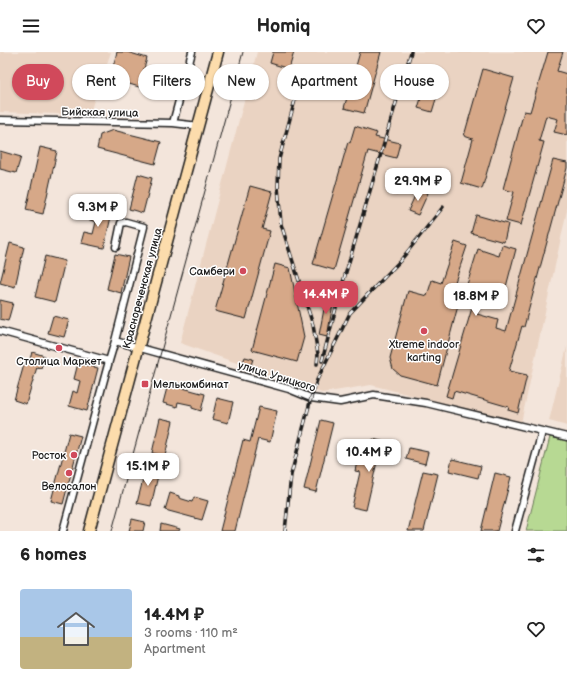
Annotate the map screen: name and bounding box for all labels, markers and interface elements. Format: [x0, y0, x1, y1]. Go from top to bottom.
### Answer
icon: menu [20, 15, 42, 37]
icon: heart [525, 15, 547, 37]
text: Homiq [257, 16, 310, 37]
chip: Buy [12, 64, 64, 100]
chip: Rent [72, 64, 130, 100]
chip: Filters [138, 64, 205, 100]
chip: New [213, 64, 269, 100]
chip: Apartment [277, 64, 372, 100]
chip: House [380, 64, 449, 100]
street label: Бийская улица [61, 105, 139, 120]
pin: 29.9M ₽ [381, 168, 455, 202]
text: 29.9M ₽ [394, 173, 442, 189]
pin: 9.3M ₽ [65, 194, 131, 228]
text: 9.3M ₽ [78, 199, 118, 215]
street label: Краснореченская улица [120, 226, 165, 350]
place label: Самбери [189, 265, 235, 278]
marker: Самбери [238, 266, 248, 276]
pin: 14.4M ₽ [289, 281, 363, 315]
pin: 18.8M ₽ [439, 283, 513, 317]
text: 14.4M ₽ [303, 286, 349, 302]
text: 18.8M ₽ [453, 288, 499, 304]
marker: Xtreme indoor karting [419, 326, 429, 336]
place label: Xtreme indoor karting [388, 338, 460, 364]
marker: Столица Маркет [54, 343, 64, 353]
place label: Столица Маркет [16, 355, 102, 368]
street label: улица Урицкого [236, 358, 318, 395]
place label: Мелькомбинат [153, 378, 229, 391]
marker: Мелькомбинат [140, 379, 150, 389]
pin: 10.4M ₽ [332, 439, 406, 473]
text: 10.4M ₽ [346, 444, 392, 460]
place label: Росток [31, 449, 66, 462]
marker: Росток [69, 450, 79, 460]
pin: 15.1M ₽ [111, 453, 185, 487]
text: 15.1M ₽ [126, 458, 170, 474]
marker: Велосалон [64, 468, 74, 478]
place label: Велосалон [41, 480, 97, 493]
icon: filters [525, 544, 547, 566]
text: 6 homes [20, 545, 87, 565]
icon: home [52, 605, 100, 653]
text: 14.4M ₽ [144, 605, 204, 625]
icon: heart [525, 618, 547, 640]
text: 3 rooms · 110 m² [144, 625, 238, 641]
text: Apartment [144, 641, 205, 657]

